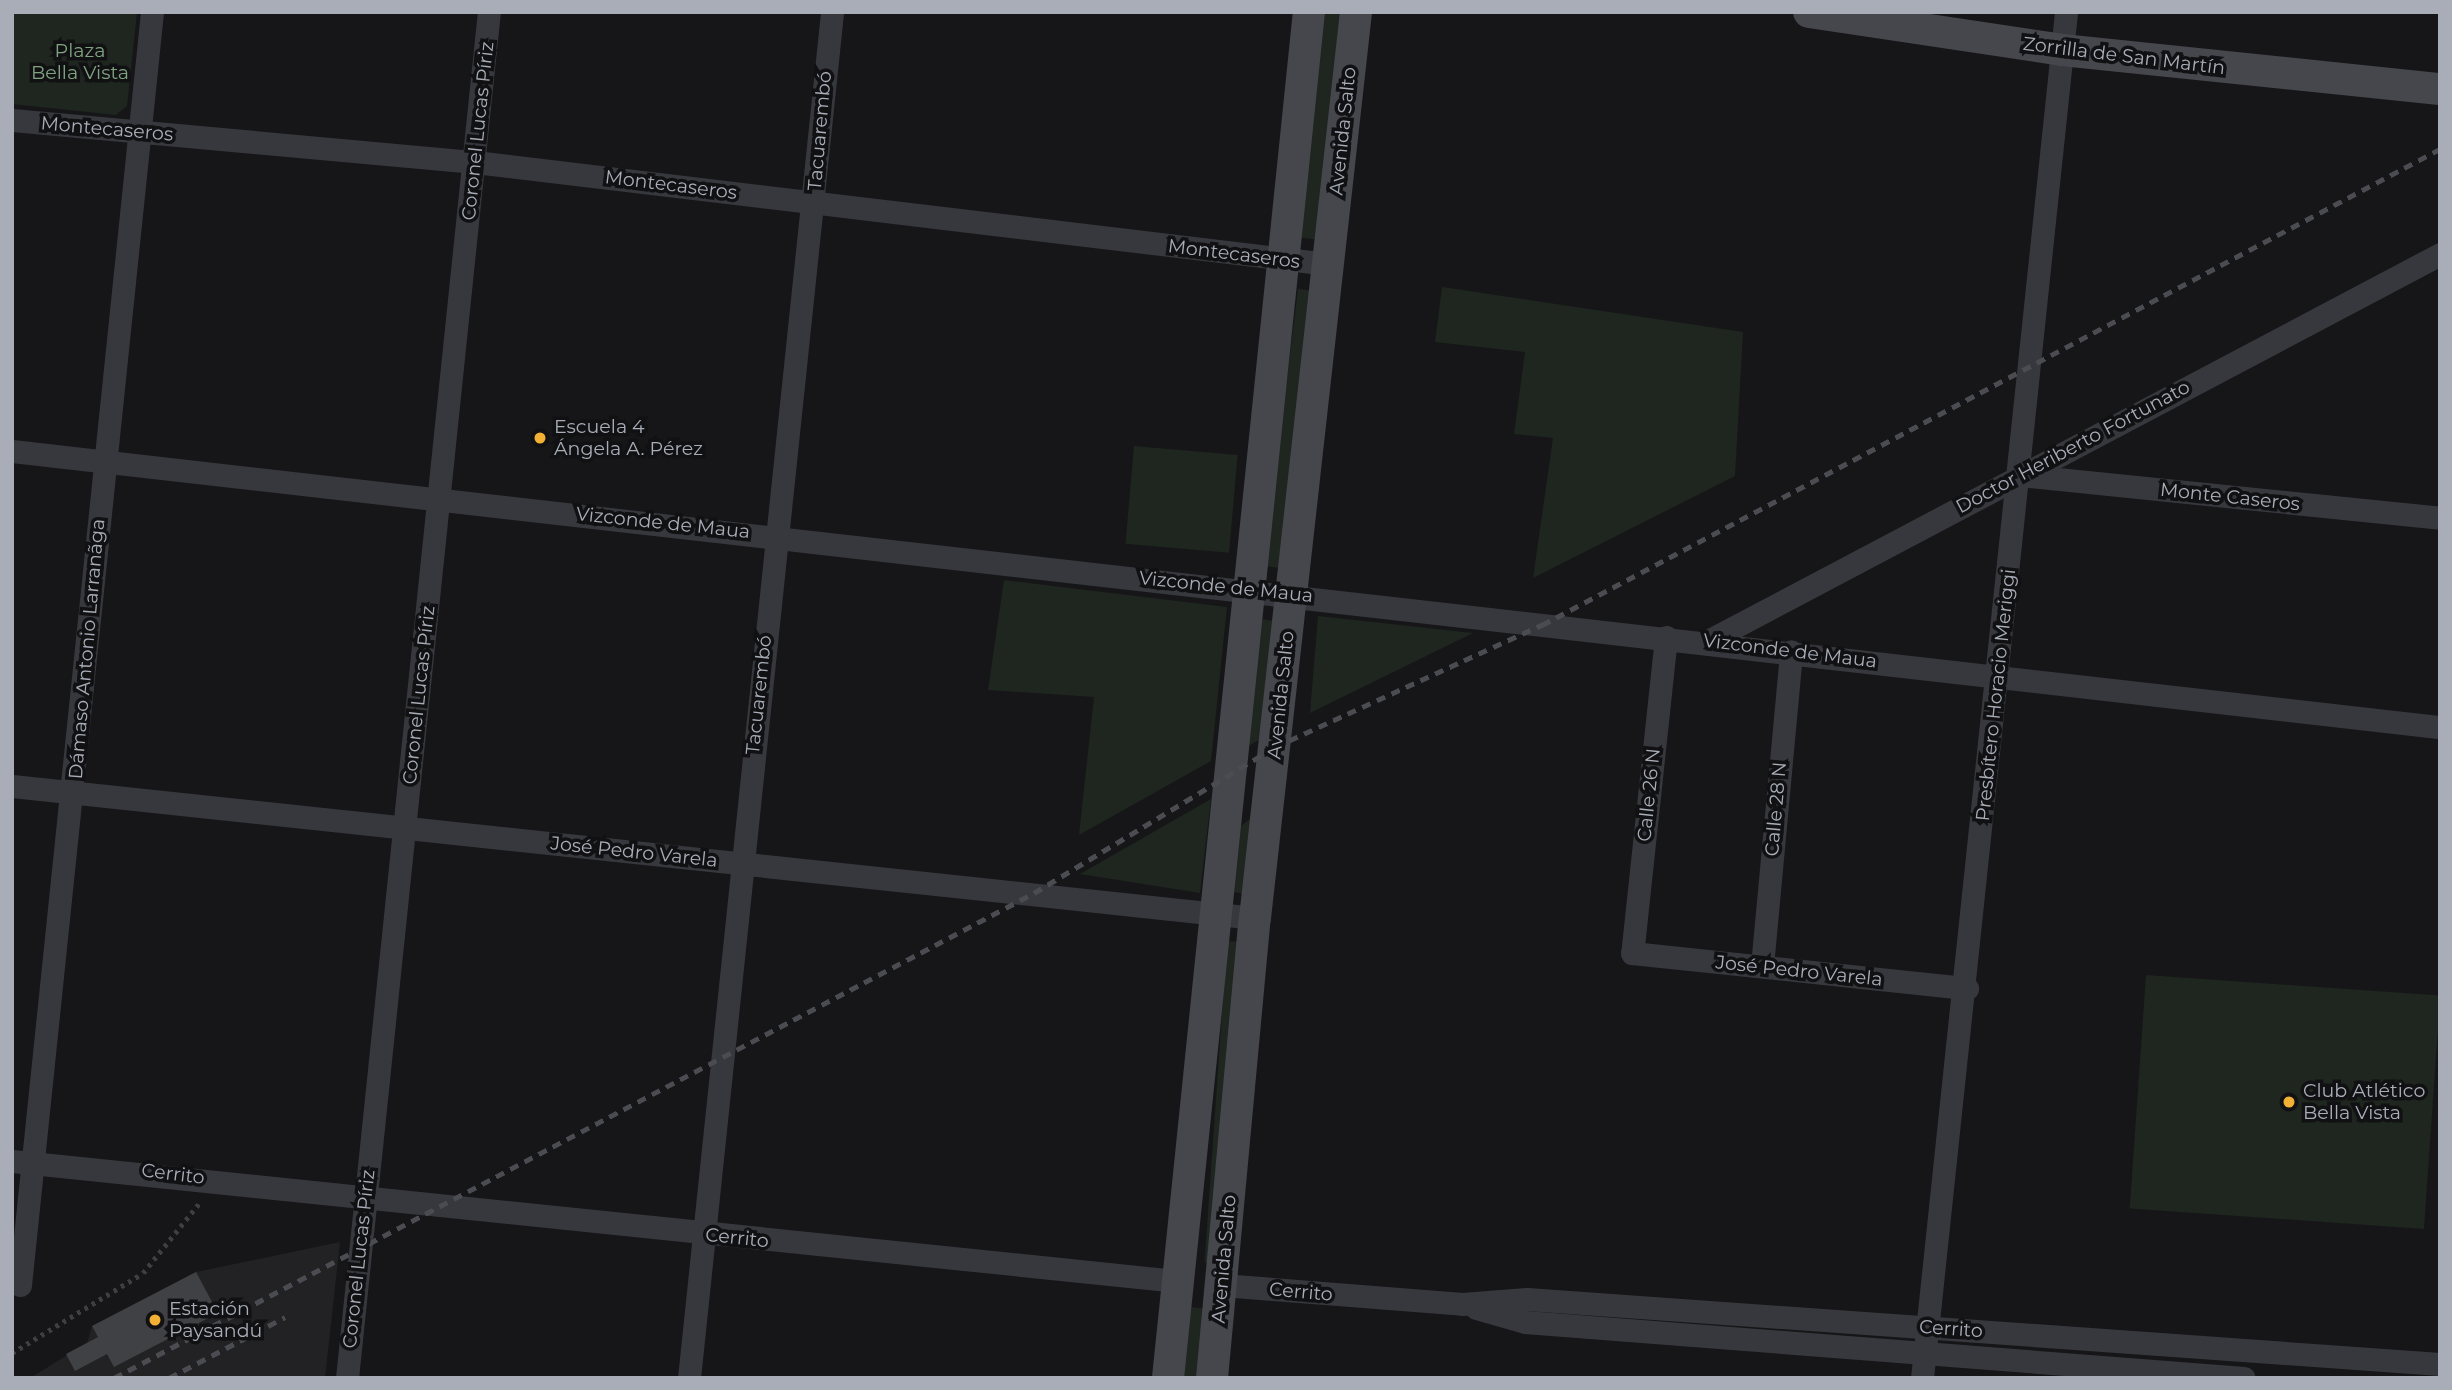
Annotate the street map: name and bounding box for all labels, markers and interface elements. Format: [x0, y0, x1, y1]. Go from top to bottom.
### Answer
street label: Zorrilla de San Martín [2022, 32, 2226, 80]
park label: Plaza Bella Vista [31, 40, 129, 84]
street label: Coronel Lucas Píriz [457, 40, 499, 222]
street label: Avenida Salto [1325, 66, 1361, 196]
street label: Tacuarembó [803, 70, 837, 192]
street label: Montecaseros [40, 112, 174, 146]
street label: Montecaseros [604, 166, 738, 204]
street label: Montecaseros [1167, 235, 1301, 273]
street label: Doctor Heriberto Fortunato [1952, 376, 2194, 518]
place label: Escuela 4 Ángela A. Pérez [554, 416, 703, 460]
marker: Escuela 4 Ángela A. Pérez [532, 430, 548, 446]
street label: Monte Caseros [2159, 478, 2301, 516]
street label: Vizconde de Maua [575, 503, 751, 543]
street label: Dámaso Antonio Larranãga [64, 518, 110, 780]
street label: Vizconde de Maua [1138, 567, 1314, 607]
street label: Presbítero Horacio Meriggi [1971, 568, 2021, 822]
street label: Coronel Lucas Píriz [398, 604, 440, 786]
street label: Vizconde de Maua [1702, 629, 1878, 673]
street label: Avenida Salto [1263, 630, 1299, 760]
street label: Tacuarembó [741, 634, 777, 756]
street label: Calle 26 N [1633, 747, 1665, 843]
street label: Calle 28 N [1761, 761, 1791, 857]
street label: José Pedro Varela [549, 832, 719, 872]
street label: José Pedro Varela [1714, 951, 1884, 991]
place label: Club Atlético Bella Vista [2303, 1080, 2425, 1124]
marker: Club Atlético Bella Vista [2281, 1094, 2297, 1110]
street label: Cerrito [140, 1159, 206, 1189]
street label: Coronel Lucas Píriz [338, 1168, 380, 1350]
street label: Avenida Salto [1207, 1194, 1241, 1324]
street label: Cerrito [704, 1223, 770, 1253]
street label: Cerrito [1268, 1278, 1334, 1306]
place label: Estación Paysandú [169, 1298, 262, 1342]
marker: Estación Paysandú [147, 1312, 163, 1328]
street label: Cerrito [1918, 1315, 1984, 1343]

